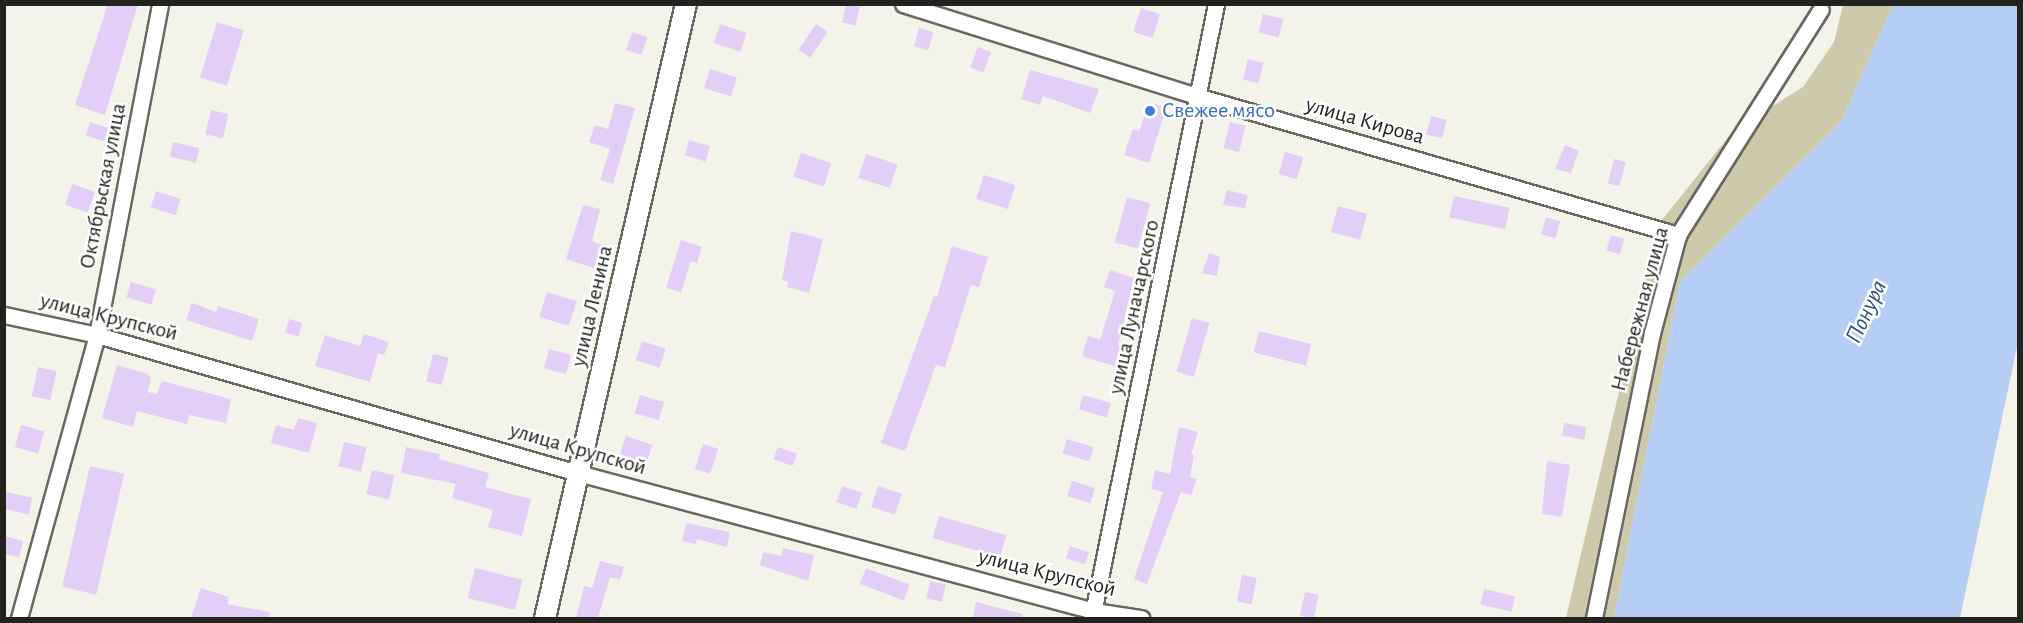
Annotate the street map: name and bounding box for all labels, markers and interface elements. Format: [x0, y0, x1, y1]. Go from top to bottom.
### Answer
street label: улица Кирова [1303, 91, 1427, 151]
place label: Свежее мясо [1162, 98, 1275, 124]
street label: Октябрьская улица [74, 101, 132, 271]
marker: Свежее мясо [1143, 104, 1157, 118]
street label: улица Луначарского [1103, 217, 1165, 397]
street label: Набережная улица [1605, 224, 1675, 394]
street label: улица Ленина [565, 243, 619, 369]
water label: Понура [1840, 276, 1894, 348]
street label: улица Крупской [38, 287, 180, 347]
street label: улица Крупской [507, 417, 649, 481]
street label: улица Крупской [976, 543, 1118, 603]

